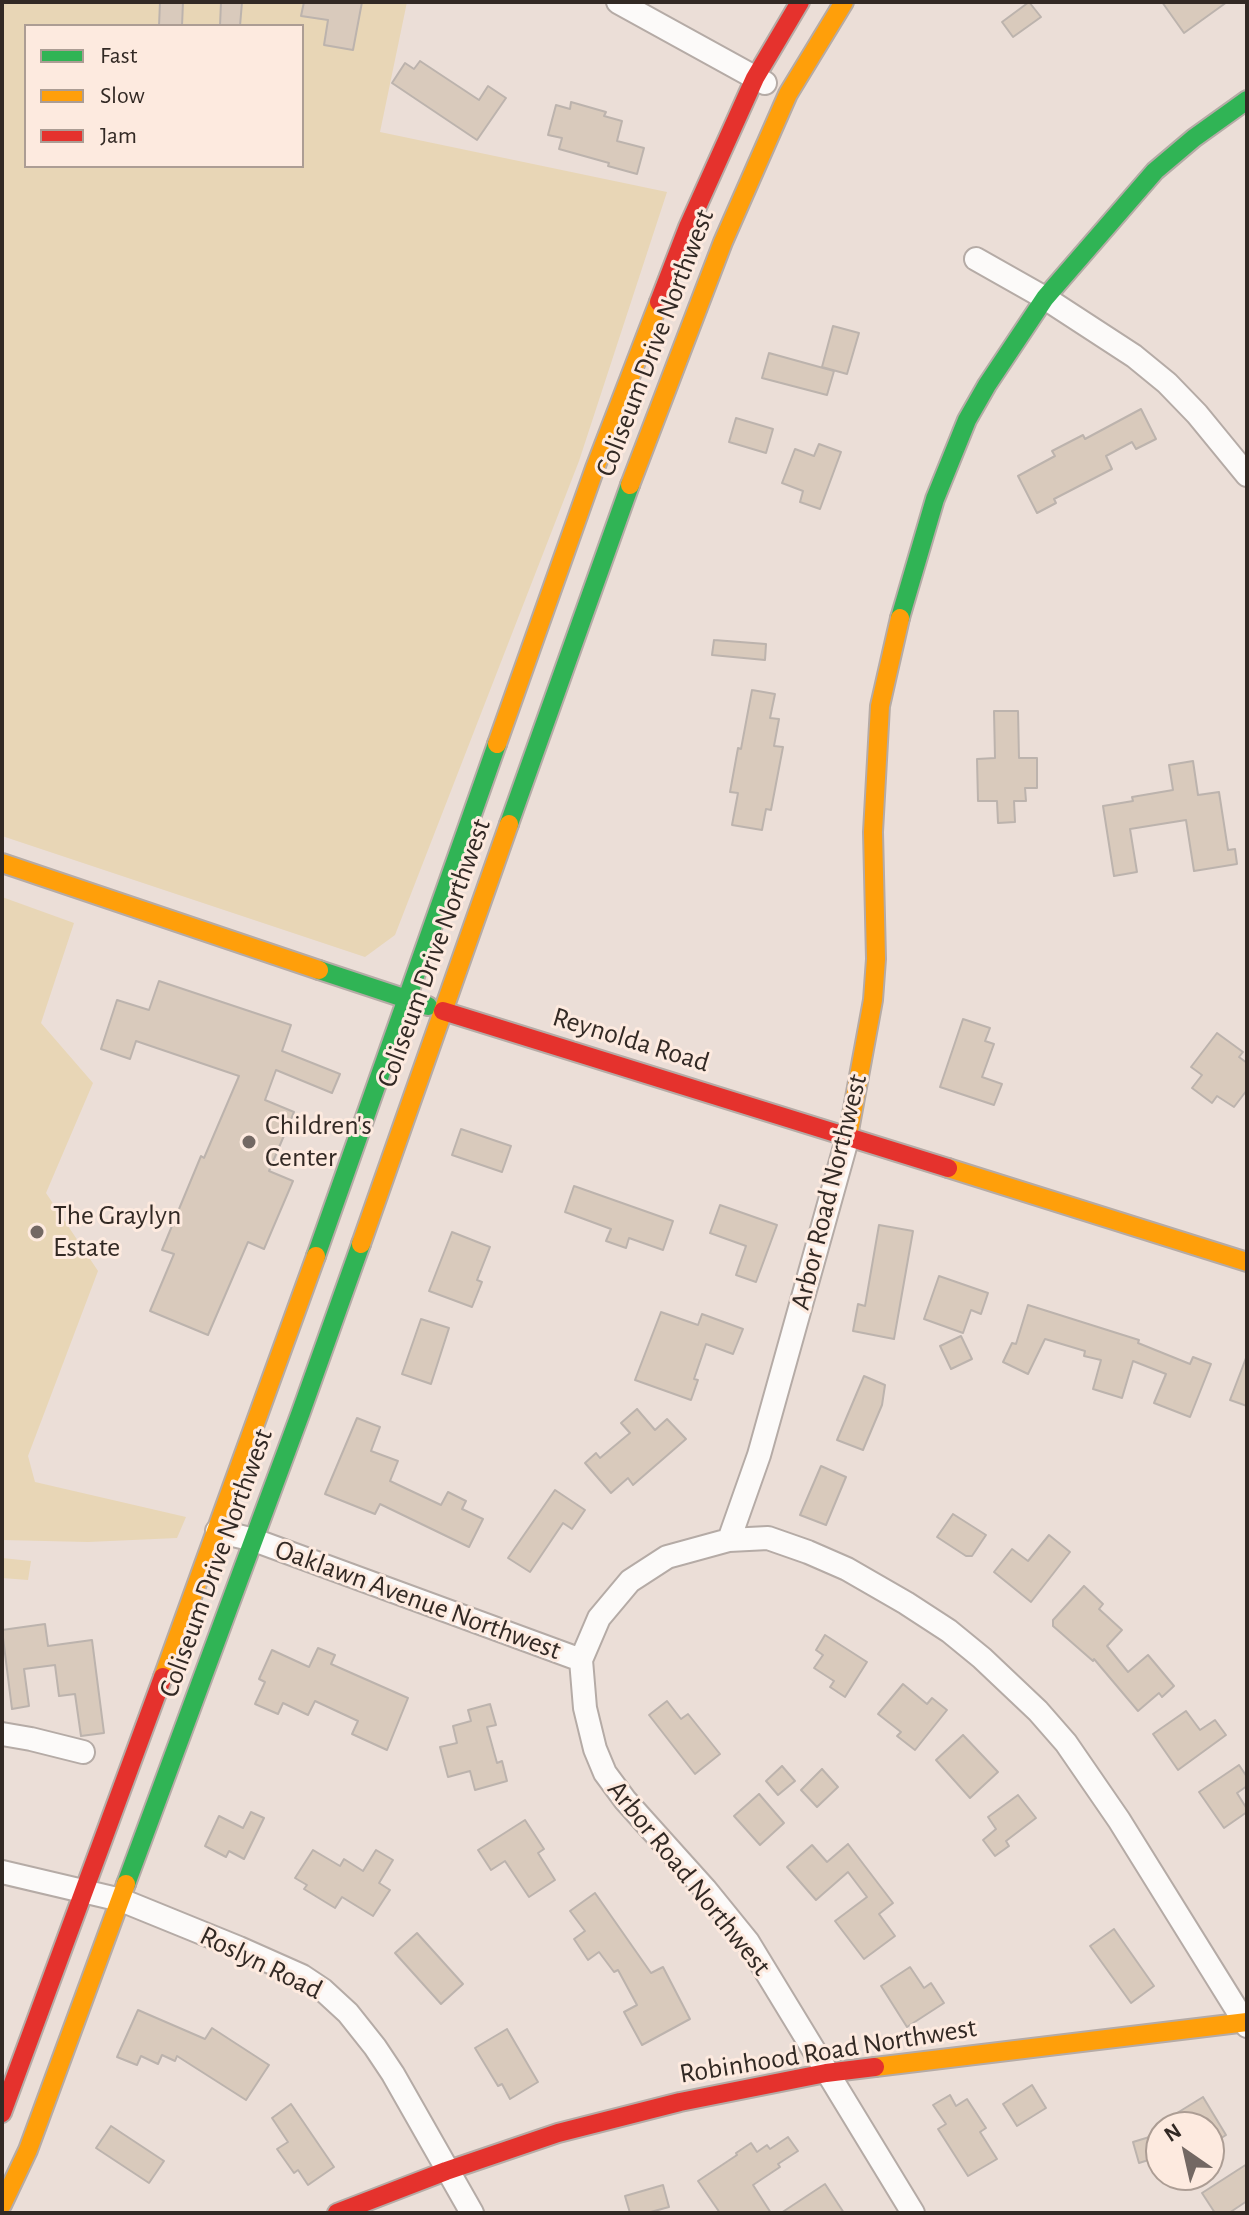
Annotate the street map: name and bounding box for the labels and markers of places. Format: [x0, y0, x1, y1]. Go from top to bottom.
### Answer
place label: Children's Center [265, 1109, 372, 1175]
marker: Children's Center [240, 1133, 258, 1151]
place label: The Graylyn Estate [53, 1199, 181, 1265]
marker: The Graylyn Estate [28, 1223, 46, 1241]

